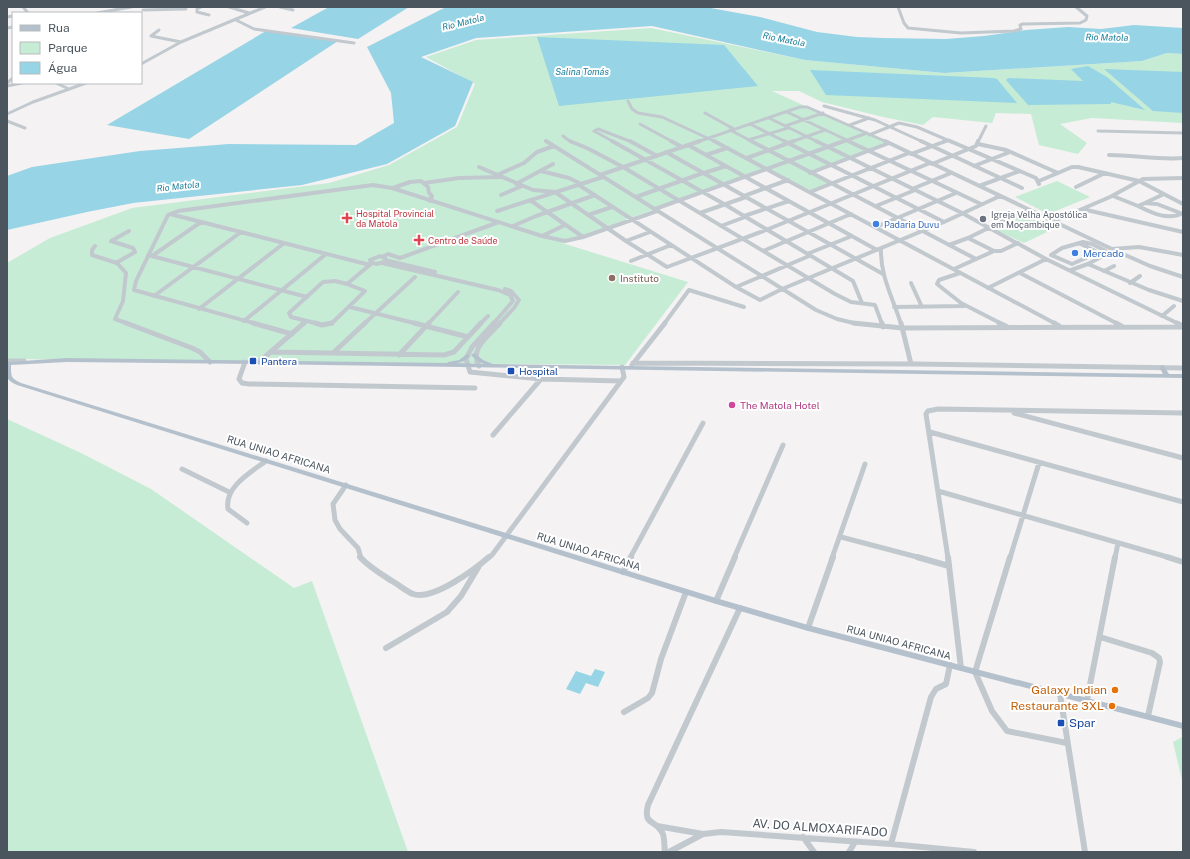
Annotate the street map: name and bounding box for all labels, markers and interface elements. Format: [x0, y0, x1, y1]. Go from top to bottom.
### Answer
water label: Rio Matola [441, 11, 485, 33]
legend [12, 12, 142, 84]
text: Rua [48, 21, 70, 35]
water label: Rio Matola [762, 30, 806, 49]
water label: Rio Matola [1085, 31, 1129, 43]
text: Parque [48, 41, 88, 55]
text: Água [48, 61, 77, 75]
water label: Salina Tomás [555, 66, 609, 77]
water label: Rio Matola [156, 178, 200, 194]
place label: Hospital Provincial da Matola [356, 208, 435, 229]
place label: Igreja Velha Apostólica em Moçambique [991, 209, 1087, 230]
marker: Hospital Provincial da Matola [341, 212, 353, 224]
marker: Igreja Velha Apostólica em Moçambique [978, 214, 988, 224]
marker: Padaria Duvu [871, 219, 881, 229]
place label: Padaria Duvu [884, 219, 939, 230]
marker: Centro de Saúde [413, 234, 425, 246]
place label: Centro de Saúde [428, 235, 498, 246]
place label: Mercado [1083, 247, 1124, 259]
marker: Mercado [1070, 248, 1080, 258]
place label: Instituto [620, 272, 659, 284]
marker: Instituto [607, 273, 617, 283]
place label: Pantera [261, 355, 297, 367]
marker: Pantera [248, 356, 258, 366]
place label: Hospital [519, 365, 558, 377]
marker: Hospital [506, 366, 516, 376]
place label: The Matola Hotel [740, 399, 820, 411]
marker: The Matola Hotel [727, 400, 737, 410]
street label: RUA UNIAO AFRICANA [226, 433, 332, 475]
street label: RUA UNIAO AFRICANA [536, 530, 642, 572]
street label: RUA UNIAO AFRICANA [845, 622, 953, 662]
place label: Galaxy Indian [1031, 683, 1107, 697]
marker: Galaxy Indian [1110, 685, 1120, 695]
place label: Restaurante 3XL [1010, 699, 1104, 713]
marker: Restaurante 3XL [1107, 701, 1117, 711]
place label: Spar [1069, 716, 1096, 730]
marker: Spar [1056, 718, 1066, 728]
street label: AV. DO ALMOXARIFADO [752, 816, 888, 840]

